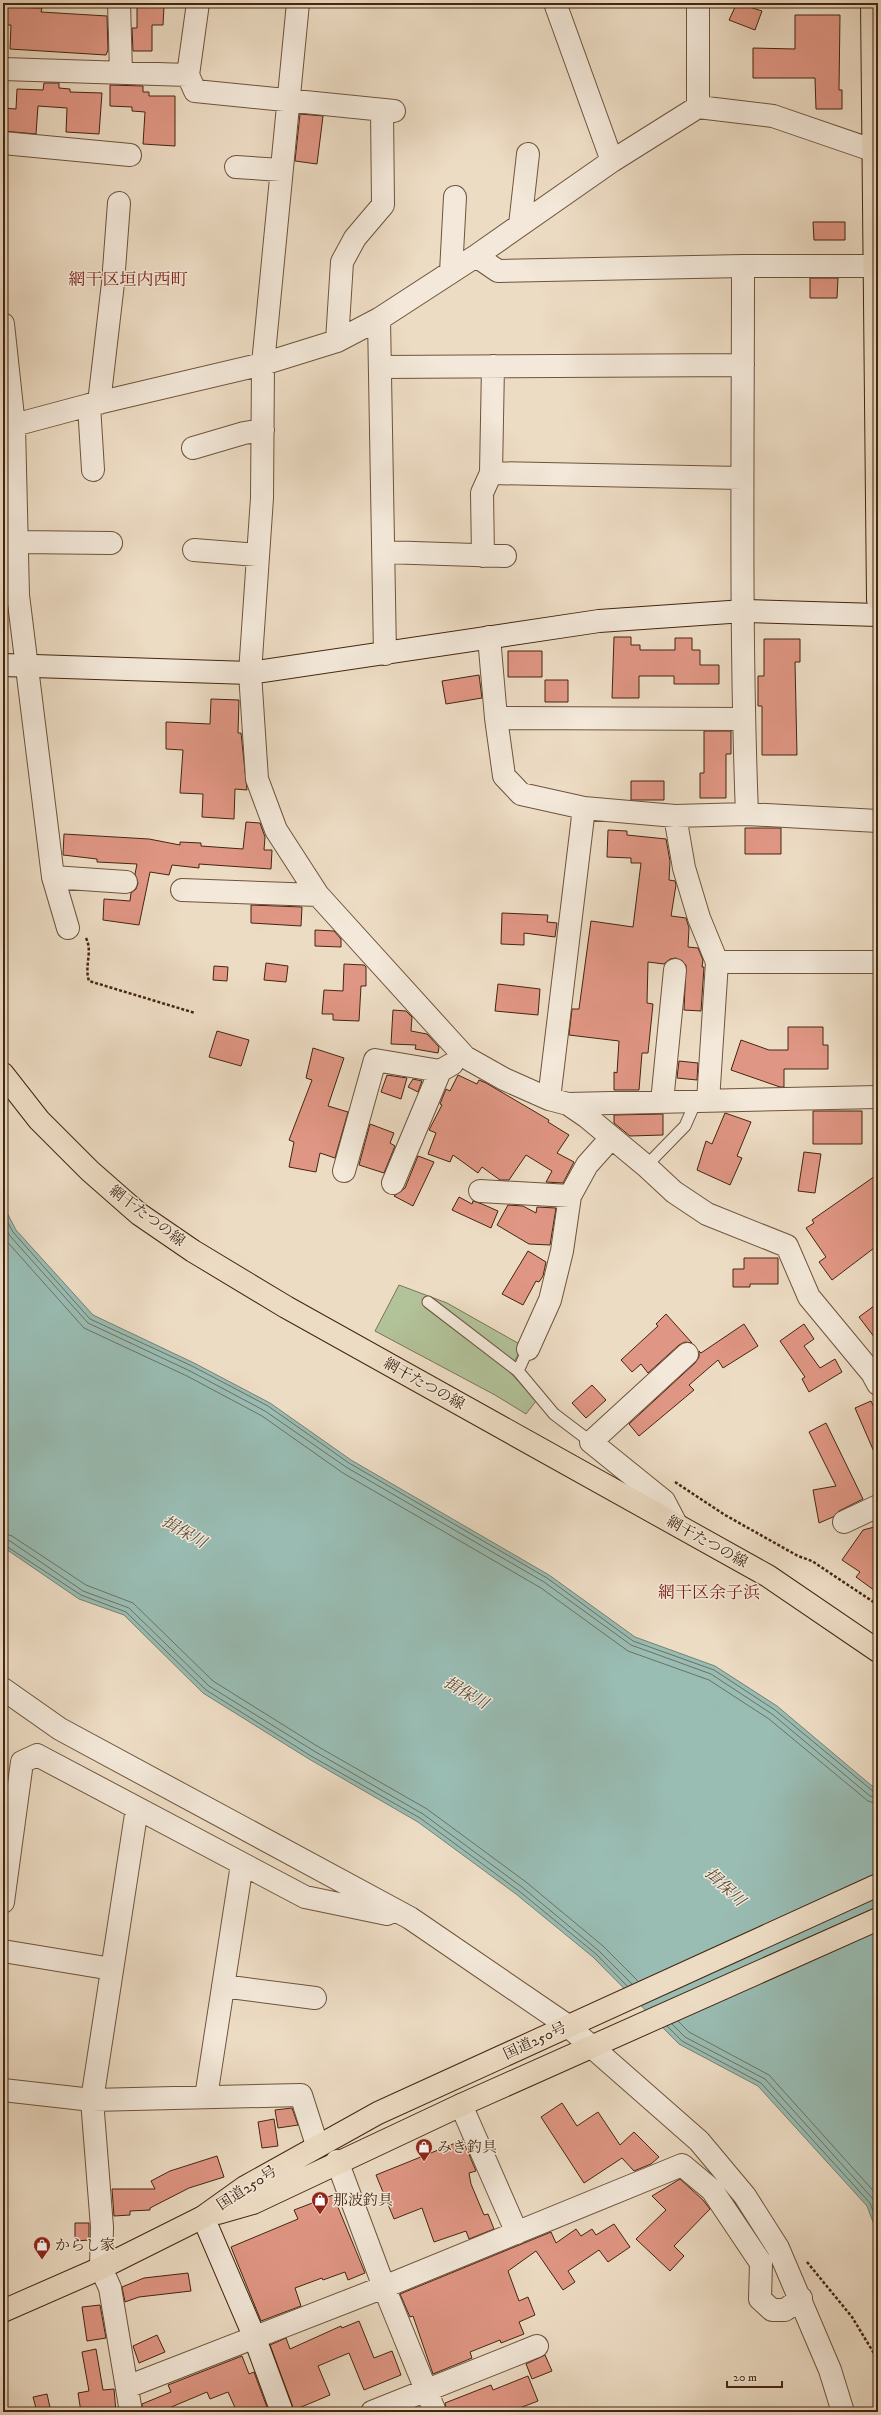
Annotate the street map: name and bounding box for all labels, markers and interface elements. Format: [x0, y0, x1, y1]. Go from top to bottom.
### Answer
district label: 網干区垣内西町 [69, 269, 188, 291]
street label: 網干たつの線 [105, 1181, 189, 1251]
street label: 網干たつの線 [380, 1354, 468, 1414]
water label: 揖保川 [158, 1511, 212, 1554]
street label: 網干たつの線 [663, 1512, 751, 1572]
district label: 網干区余子浜 [658, 1582, 760, 1604]
water label: 揖保川 [440, 1672, 494, 1715]
water label: 揖保川 [701, 1863, 751, 1912]
street label: 国道250号 [500, 2018, 570, 2064]
shop icon: みき釣具 [414, 2137, 434, 2162]
place label: みき釣具 [437, 2138, 497, 2157]
street label: 国道250号 [213, 2162, 281, 2214]
shop icon: 那波釣具 [310, 2190, 330, 2215]
place label: 那波釣具 [333, 2191, 393, 2210]
shop icon: からし家 [32, 2235, 52, 2260]
place label: からし家 [55, 2236, 115, 2255]
scale bar [727, 2363, 782, 2389]
text: 20 m [733, 2370, 757, 2385]

